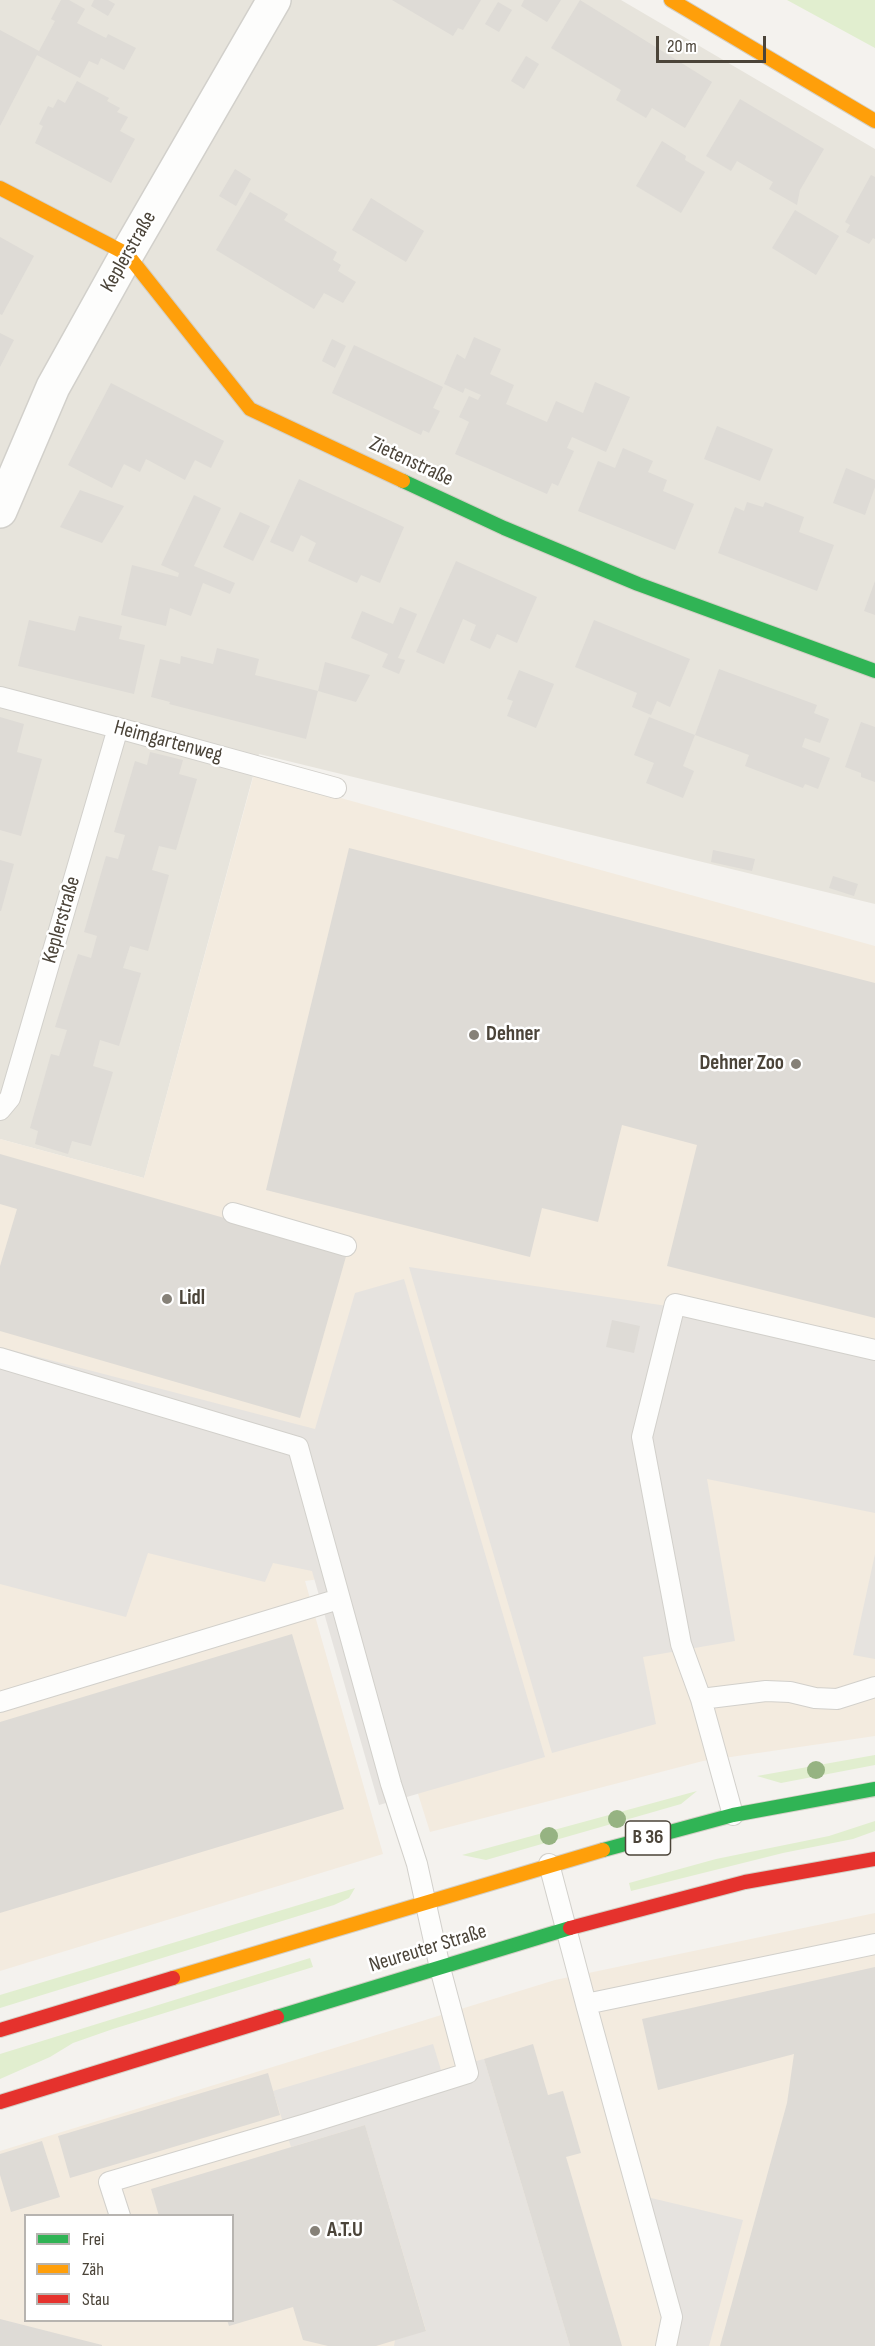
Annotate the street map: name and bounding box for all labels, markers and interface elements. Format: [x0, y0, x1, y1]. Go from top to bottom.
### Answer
scale bar [659, 24, 768, 62]
text: 20 m [667, 36, 697, 57]
street label: Keplerstraße [96, 207, 162, 297]
street label: Zietenstraße [365, 432, 457, 492]
street label: Heimgartenweg [111, 715, 225, 769]
street label: Keplerstraße [38, 874, 86, 966]
place label: Dehner [486, 1022, 540, 1048]
marker: Dehner [467, 1028, 481, 1042]
place label: Dehner Zoo [699, 1051, 784, 1077]
marker: Dehner Zoo [789, 1057, 803, 1071]
place label: Lidl [179, 1286, 205, 1312]
marker: Lidl [160, 1292, 174, 1306]
road number: B 36 [626, 1821, 670, 1855]
street label: Neureuter Straße [366, 1919, 490, 1979]
legend [24, 2214, 234, 2322]
place label: A.T.U [327, 2218, 363, 2244]
marker: A.T.U [308, 2224, 322, 2238]
text: Frei [82, 2229, 104, 2250]
text: Zäh [82, 2259, 104, 2280]
text: Stau [82, 2289, 110, 2310]

